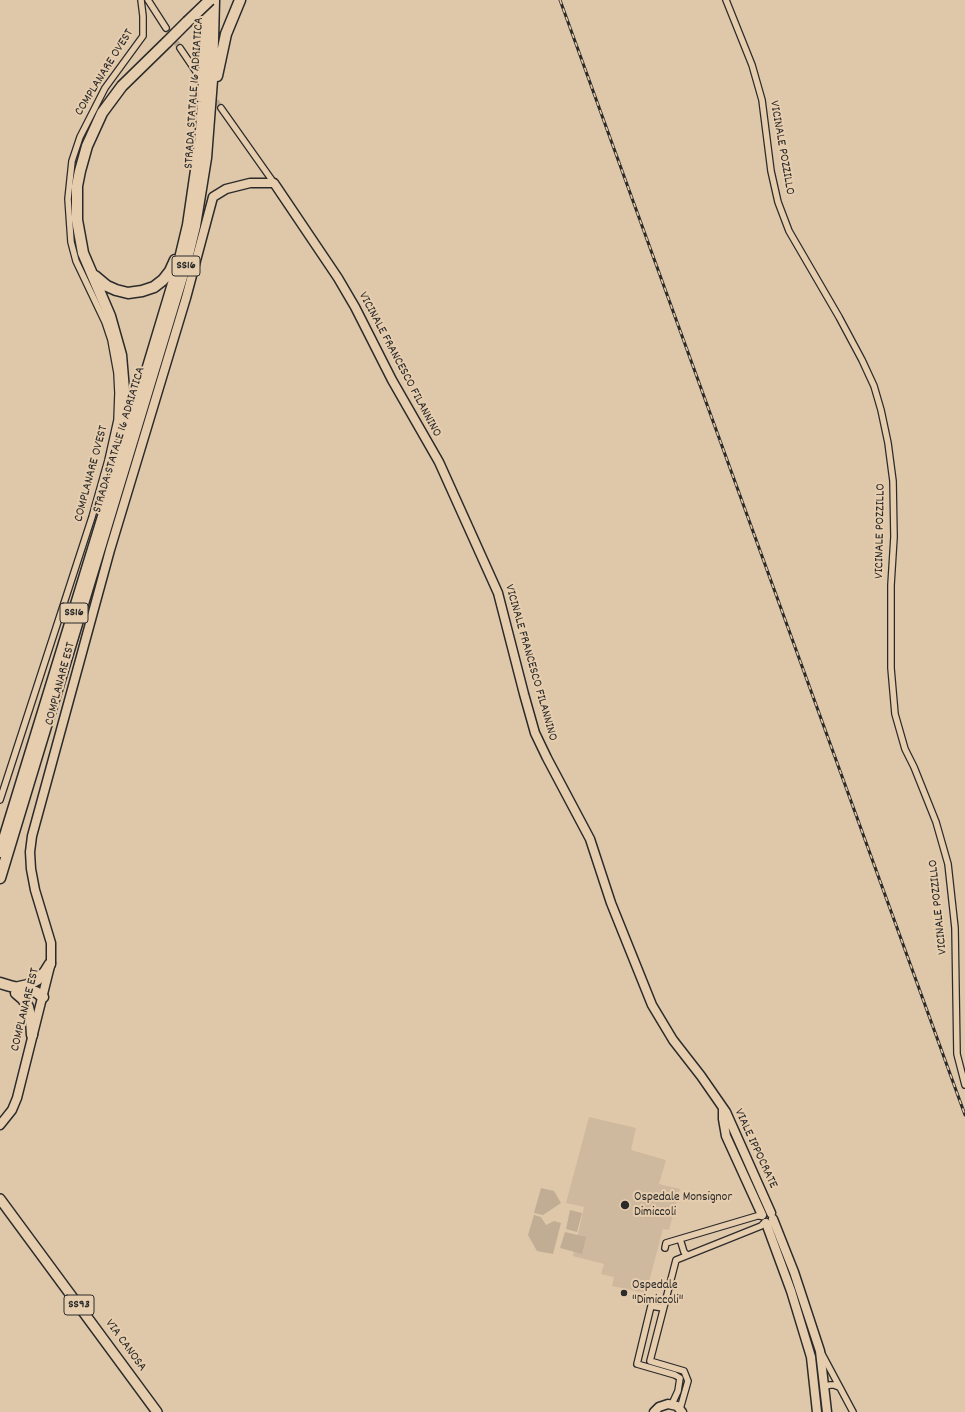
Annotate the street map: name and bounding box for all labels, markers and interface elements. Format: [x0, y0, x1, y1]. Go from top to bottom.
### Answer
street label: STRADA STATALE 16 ADRIATICA [182, 17, 208, 169]
street label: COMPLANARE OVEST [72, 27, 138, 119]
street label: VICINALE POZZILLO [765, 100, 797, 196]
road number: SS16 [172, 256, 200, 276]
street label: VICINALE FRANCESCO FILANNINO [354, 290, 444, 440]
street label: STRADA STATALE 16 ADRIATICA [90, 365, 150, 515]
street label: COMPLANARE OVEST [72, 424, 112, 524]
street label: VICINALE POZZILLO [872, 483, 890, 579]
street label: VICINALE FRANCESCO FILANNINO [500, 583, 560, 743]
road number: SS16 [60, 603, 88, 623]
street label: COMPLANARE EST [42, 641, 80, 727]
street label: VICINALE POZZILLO [926, 859, 952, 955]
street label: COMPLANARE EST [8, 967, 44, 1053]
street label: VIALE IPPOCRATE [730, 1107, 780, 1191]
place label: Ospedale Monsignor Dimiccoli [634, 1190, 732, 1221]
marker: Ospedale Monsignor Dimiccoli [619, 1199, 631, 1211]
place label: Ospedale "Dimiccoli" [632, 1278, 683, 1309]
marker: Ospedale "Dimiccoli" [619, 1288, 629, 1298]
road number: SS93 [64, 1295, 94, 1315]
street label: VIA CANOSA [101, 1317, 149, 1375]

